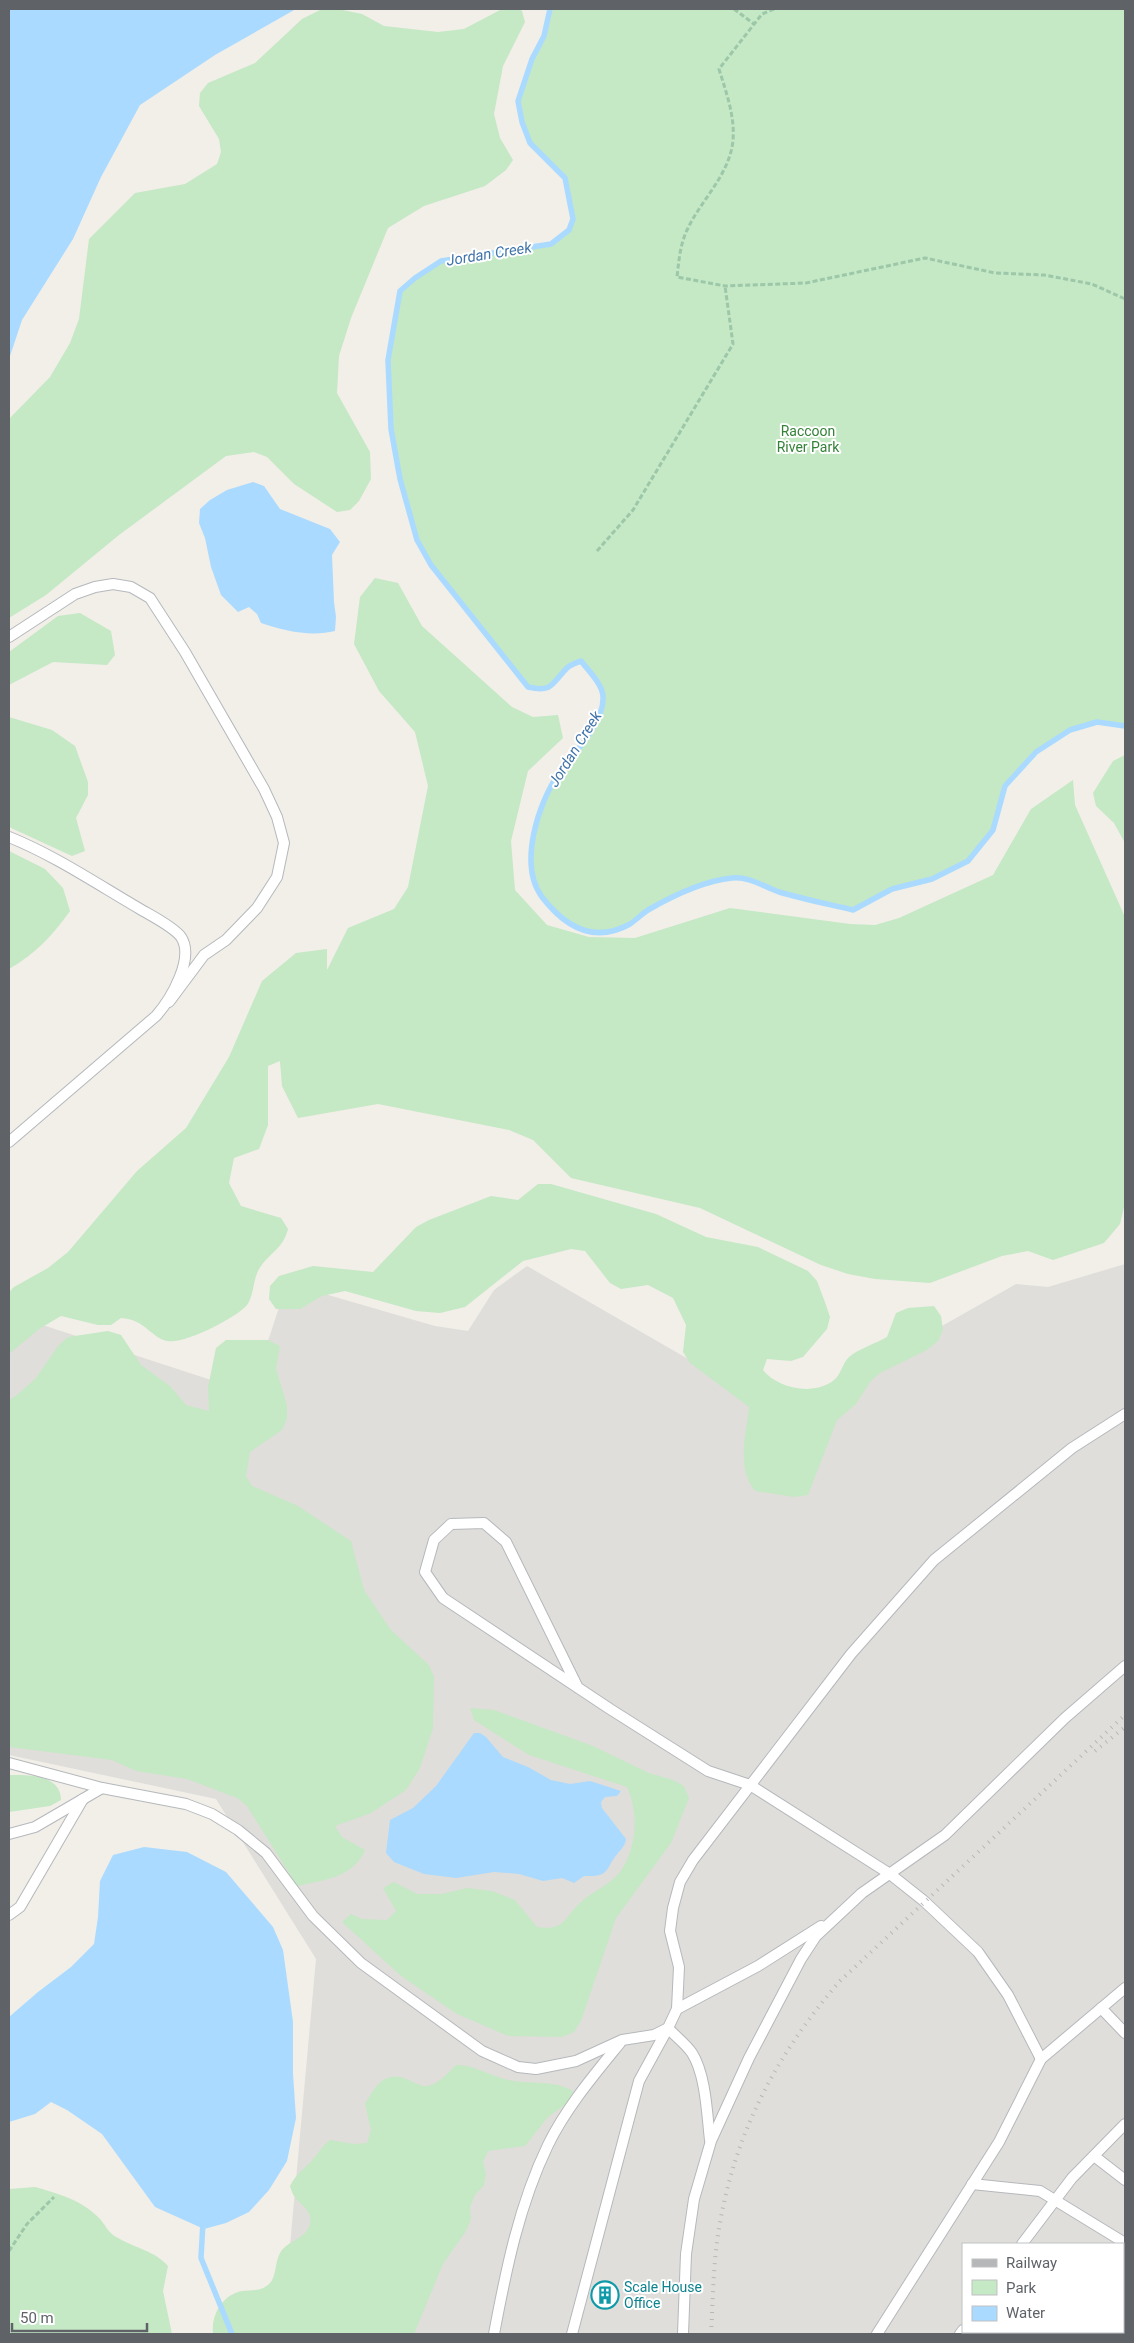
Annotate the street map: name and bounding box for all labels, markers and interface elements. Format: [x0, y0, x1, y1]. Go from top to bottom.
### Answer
water label: Jordan Creek [445, 238, 534, 270]
park label: Raccoon River Park [777, 423, 840, 455]
water label: Jordan Creek [545, 707, 606, 790]
legend [962, 2243, 1124, 2333]
text: Railway [1006, 2254, 1057, 2272]
place label: Scale House Office [624, 2279, 702, 2311]
text: Park [1006, 2279, 1037, 2297]
building icon: Scale House Office [590, 2280, 620, 2310]
scale bar [12, 2300, 148, 2332]
text: Water [1006, 2304, 1045, 2322]
text: 50 m [20, 2309, 54, 2327]

